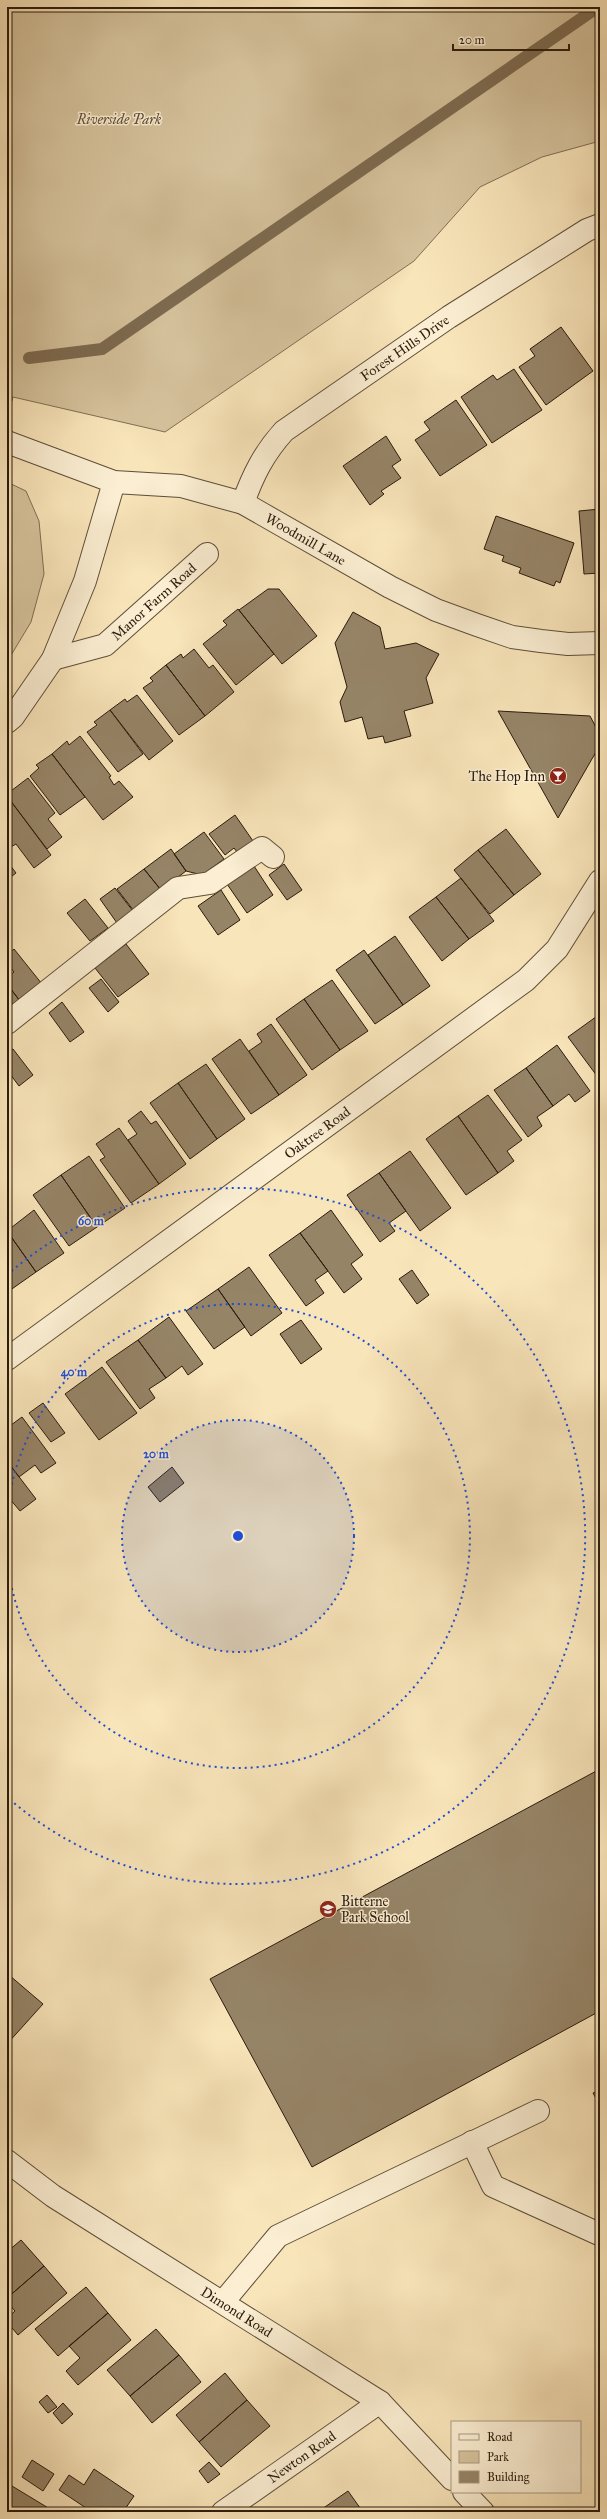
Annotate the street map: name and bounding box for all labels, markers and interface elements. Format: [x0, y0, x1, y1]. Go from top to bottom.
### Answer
scale bar [453, 26, 569, 52]
text: 20 m [459, 33, 485, 47]
park label: Riverside Park [76, 111, 162, 128]
street label: Forest Hills Drive [357, 311, 452, 384]
street label: Woodmill Lane [263, 509, 349, 569]
street label: Manor Farm Road [108, 559, 200, 644]
bar icon: The Hop Inn [548, 766, 568, 786]
place label: The Hop Inn [469, 768, 545, 785]
street label: Oaktree Road [281, 1103, 354, 1162]
text: 60 m [78, 1214, 105, 1228]
text: 40 m [61, 1365, 88, 1380]
text: 20 m [143, 1447, 170, 1461]
centre of rings [231, 1529, 245, 1543]
place label: Bitterne Park School [341, 1893, 409, 1926]
school or university icon: Bitterne Park School [318, 1899, 338, 1919]
street label: Dimond Road [198, 2283, 276, 2341]
legend [451, 2421, 581, 2493]
street label: Newton Road [264, 2427, 339, 2487]
text: Road [487, 2430, 513, 2444]
text: Park [487, 2450, 509, 2464]
text: Building [487, 2470, 530, 2485]

